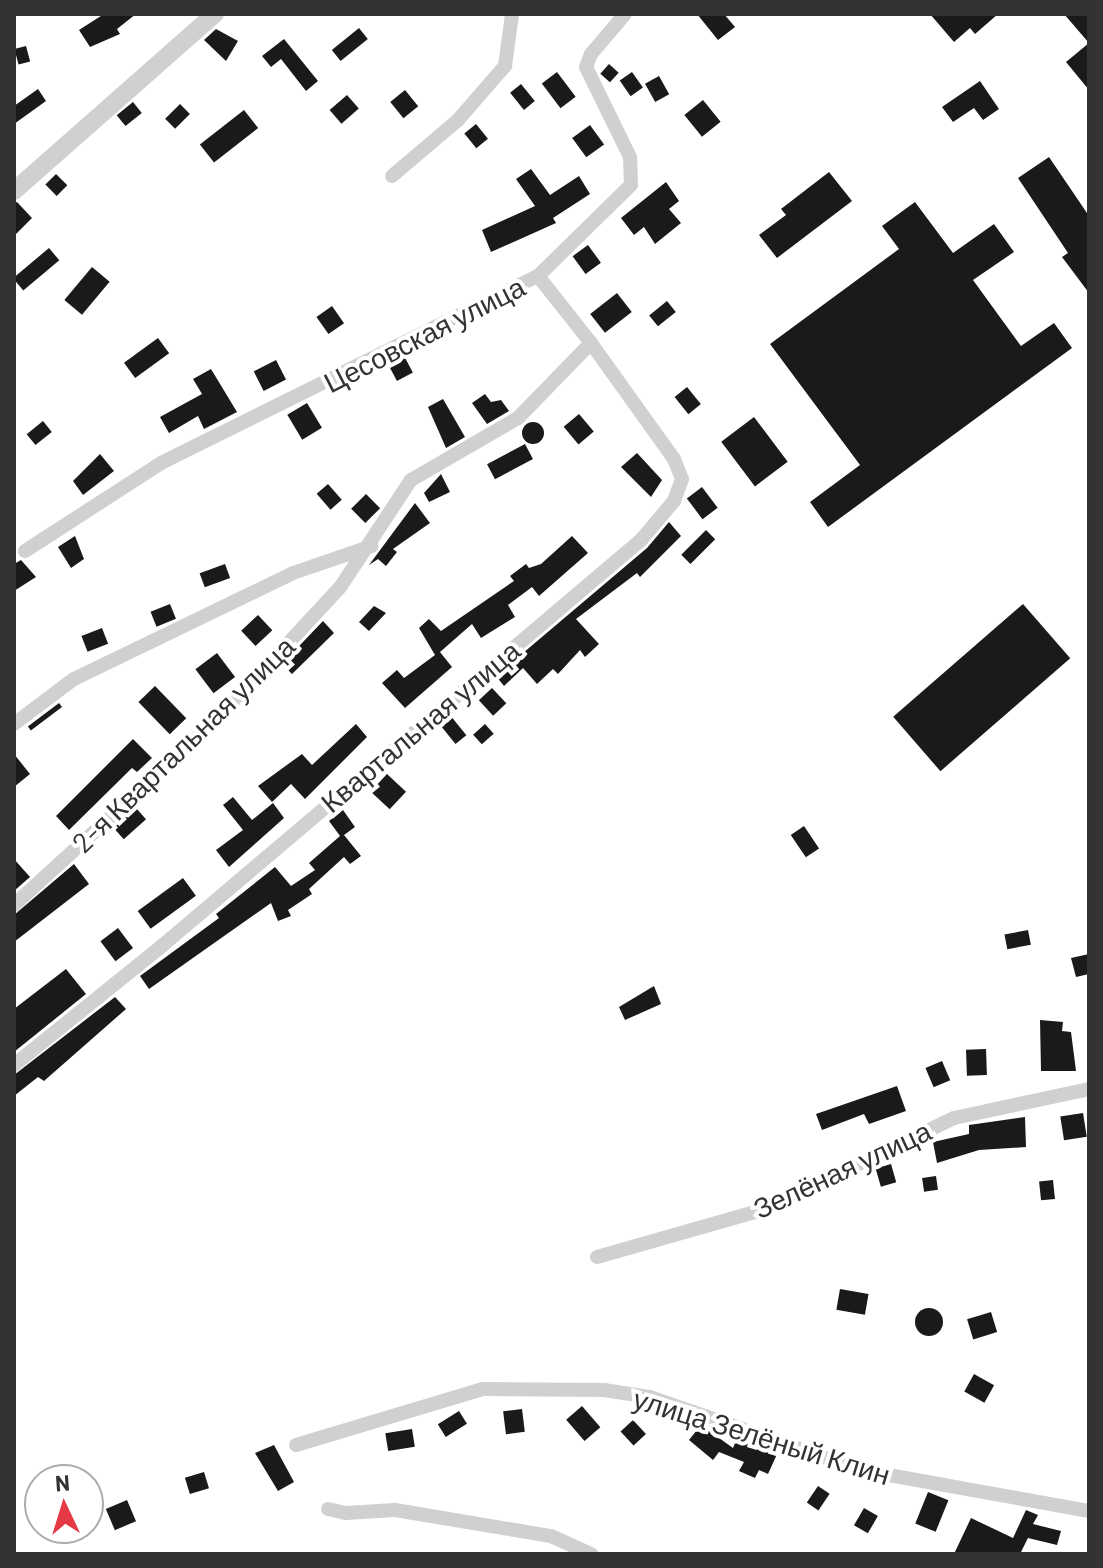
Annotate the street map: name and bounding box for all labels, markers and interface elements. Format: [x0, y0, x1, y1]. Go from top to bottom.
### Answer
street label: Цесовская улица [318, 269, 530, 399]
street label: 2-я Квартальная улица [65, 629, 301, 859]
street label: Квартальная улица [314, 633, 526, 819]
street label: Зелёная улица [748, 1113, 936, 1225]
street label: улица Зелёный Клин [630, 1381, 894, 1491]
north arrow [24, 1464, 104, 1544]
text: N [54, 1469, 71, 1496]

